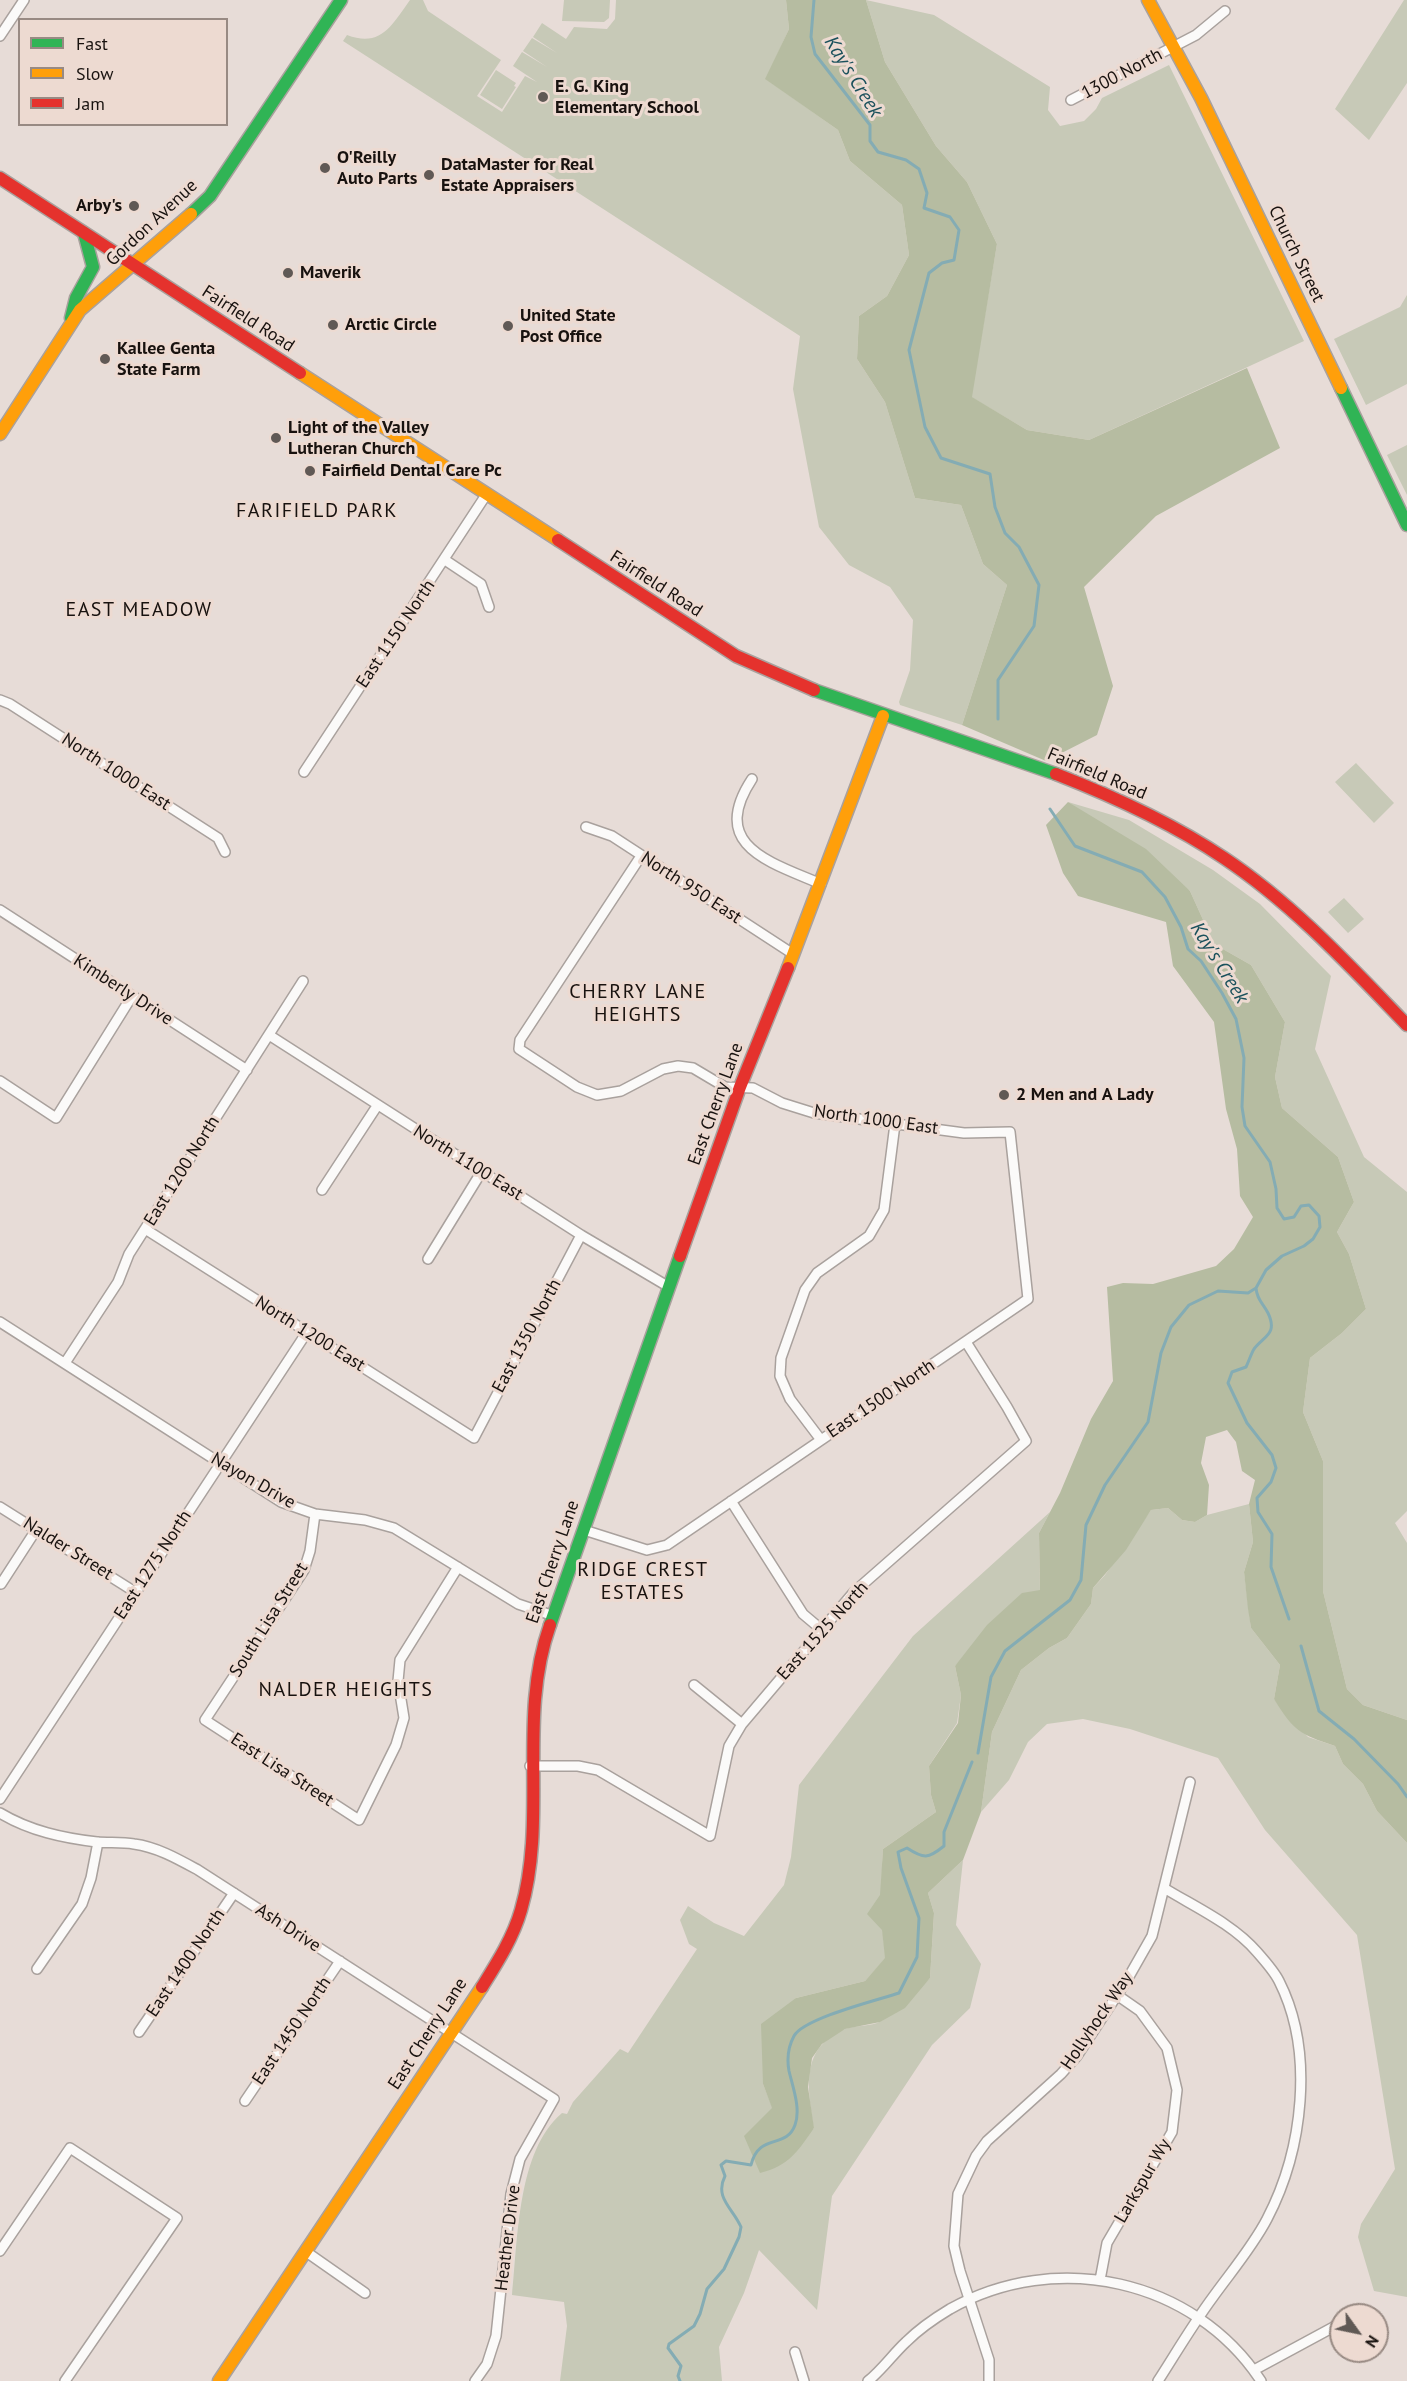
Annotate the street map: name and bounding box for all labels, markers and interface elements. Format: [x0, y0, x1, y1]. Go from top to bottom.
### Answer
legend [18, 18, 228, 126]
text: Fast [76, 32, 108, 55]
water label: Kay's Creek [819, 32, 887, 122]
street label: 1300 North [1078, 44, 1166, 104]
text: Slow [76, 62, 114, 85]
place label: E. G. King Elementary School [555, 76, 699, 118]
marker: E. G. King Elementary School [536, 90, 550, 104]
text: Jam [76, 92, 105, 115]
place label: O'Reilly Auto Parts [337, 147, 417, 190]
place label: DataMaster for Real Estate Appraisers [441, 154, 593, 196]
marker: O'Reilly Auto Parts [318, 161, 332, 175]
marker: DataMaster for Real Estate Appraisers [422, 168, 436, 182]
street label: Gordon Avenue [102, 175, 202, 271]
place label: Arby's [76, 195, 122, 217]
marker: Arby's [127, 199, 141, 213]
street label: Church Street [1263, 202, 1329, 306]
place label: Maverik [300, 262, 361, 284]
marker: Maverik [281, 266, 295, 280]
street label: Fairfield Road [198, 281, 298, 357]
place label: United State Post Office [520, 305, 616, 348]
place label: Arctic Circle [345, 314, 437, 336]
marker: Arctic Circle [326, 318, 340, 332]
marker: United State Post Office [501, 319, 515, 333]
place label: Kallee Genta State Farm [117, 338, 215, 380]
marker: Kallee Genta State Farm [98, 352, 112, 366]
place label: Light of the Valley Lutheran Church [288, 417, 429, 460]
marker: Light of the Valley Lutheran Church [269, 431, 283, 445]
place label: Fairfield Dental Care Pc [322, 460, 502, 482]
marker: Fairfield Dental Care Pc [303, 464, 317, 478]
district label: FARIFIELD PARK [236, 499, 398, 523]
street label: Fairfield Road [606, 546, 706, 622]
street label: East 1150 North [352, 576, 440, 692]
district label: EAST MEADOW [65, 598, 213, 622]
street label: North 1000 East [58, 729, 174, 815]
street label: Fairfield Road [1044, 743, 1150, 805]
street label: North 950 East [637, 847, 745, 929]
water label: Kay's Creek [1185, 918, 1253, 1008]
street label: Kimberly Drive [69, 950, 177, 1030]
district label: CHERRY LANE HEIGHTS [569, 980, 707, 1027]
street label: East Cherry Lane [684, 1040, 748, 1168]
place label: 2 Men and A Lady [1016, 1084, 1154, 1106]
marker: 2 Men and A Lady [997, 1088, 1011, 1102]
street label: North 1000 East [812, 1101, 940, 1139]
street label: East 1200 North [140, 1112, 224, 1230]
street label: North 1100 East [409, 1121, 527, 1205]
street label: East 1350 North [488, 1276, 566, 1396]
street label: North 1200 East [251, 1292, 369, 1376]
street label: East 1500 North [823, 1355, 939, 1443]
street label: Nayon Drive [207, 1448, 299, 1514]
street label: East Cherry Lane [522, 1498, 584, 1626]
street label: East 1275 North [110, 1507, 196, 1623]
street label: Nalder Street [19, 1513, 117, 1585]
district label: RIDGE CREST ESTATES [577, 1558, 709, 1605]
street label: South Lisa Street [225, 1559, 313, 1681]
street label: East 1525 North [773, 1577, 873, 1685]
district label: NALDER HEIGHTS [259, 1678, 433, 1702]
street label: East Lisa Street [226, 1729, 338, 1811]
street label: Ash Drive [251, 1899, 325, 1957]
street label: East 1400 North [142, 1905, 230, 2021]
street label: Hollyhock Way [1056, 1968, 1138, 2074]
street label: East 1450 North [248, 1973, 336, 2089]
street label: East Cherry Lane [384, 1974, 472, 2094]
street label: Larkspur Wy [1110, 2135, 1176, 2227]
street label: Heather Drive [491, 2184, 525, 2292]
north arrow [1329, 2303, 1389, 2363]
text: N [1361, 2332, 1384, 2352]

